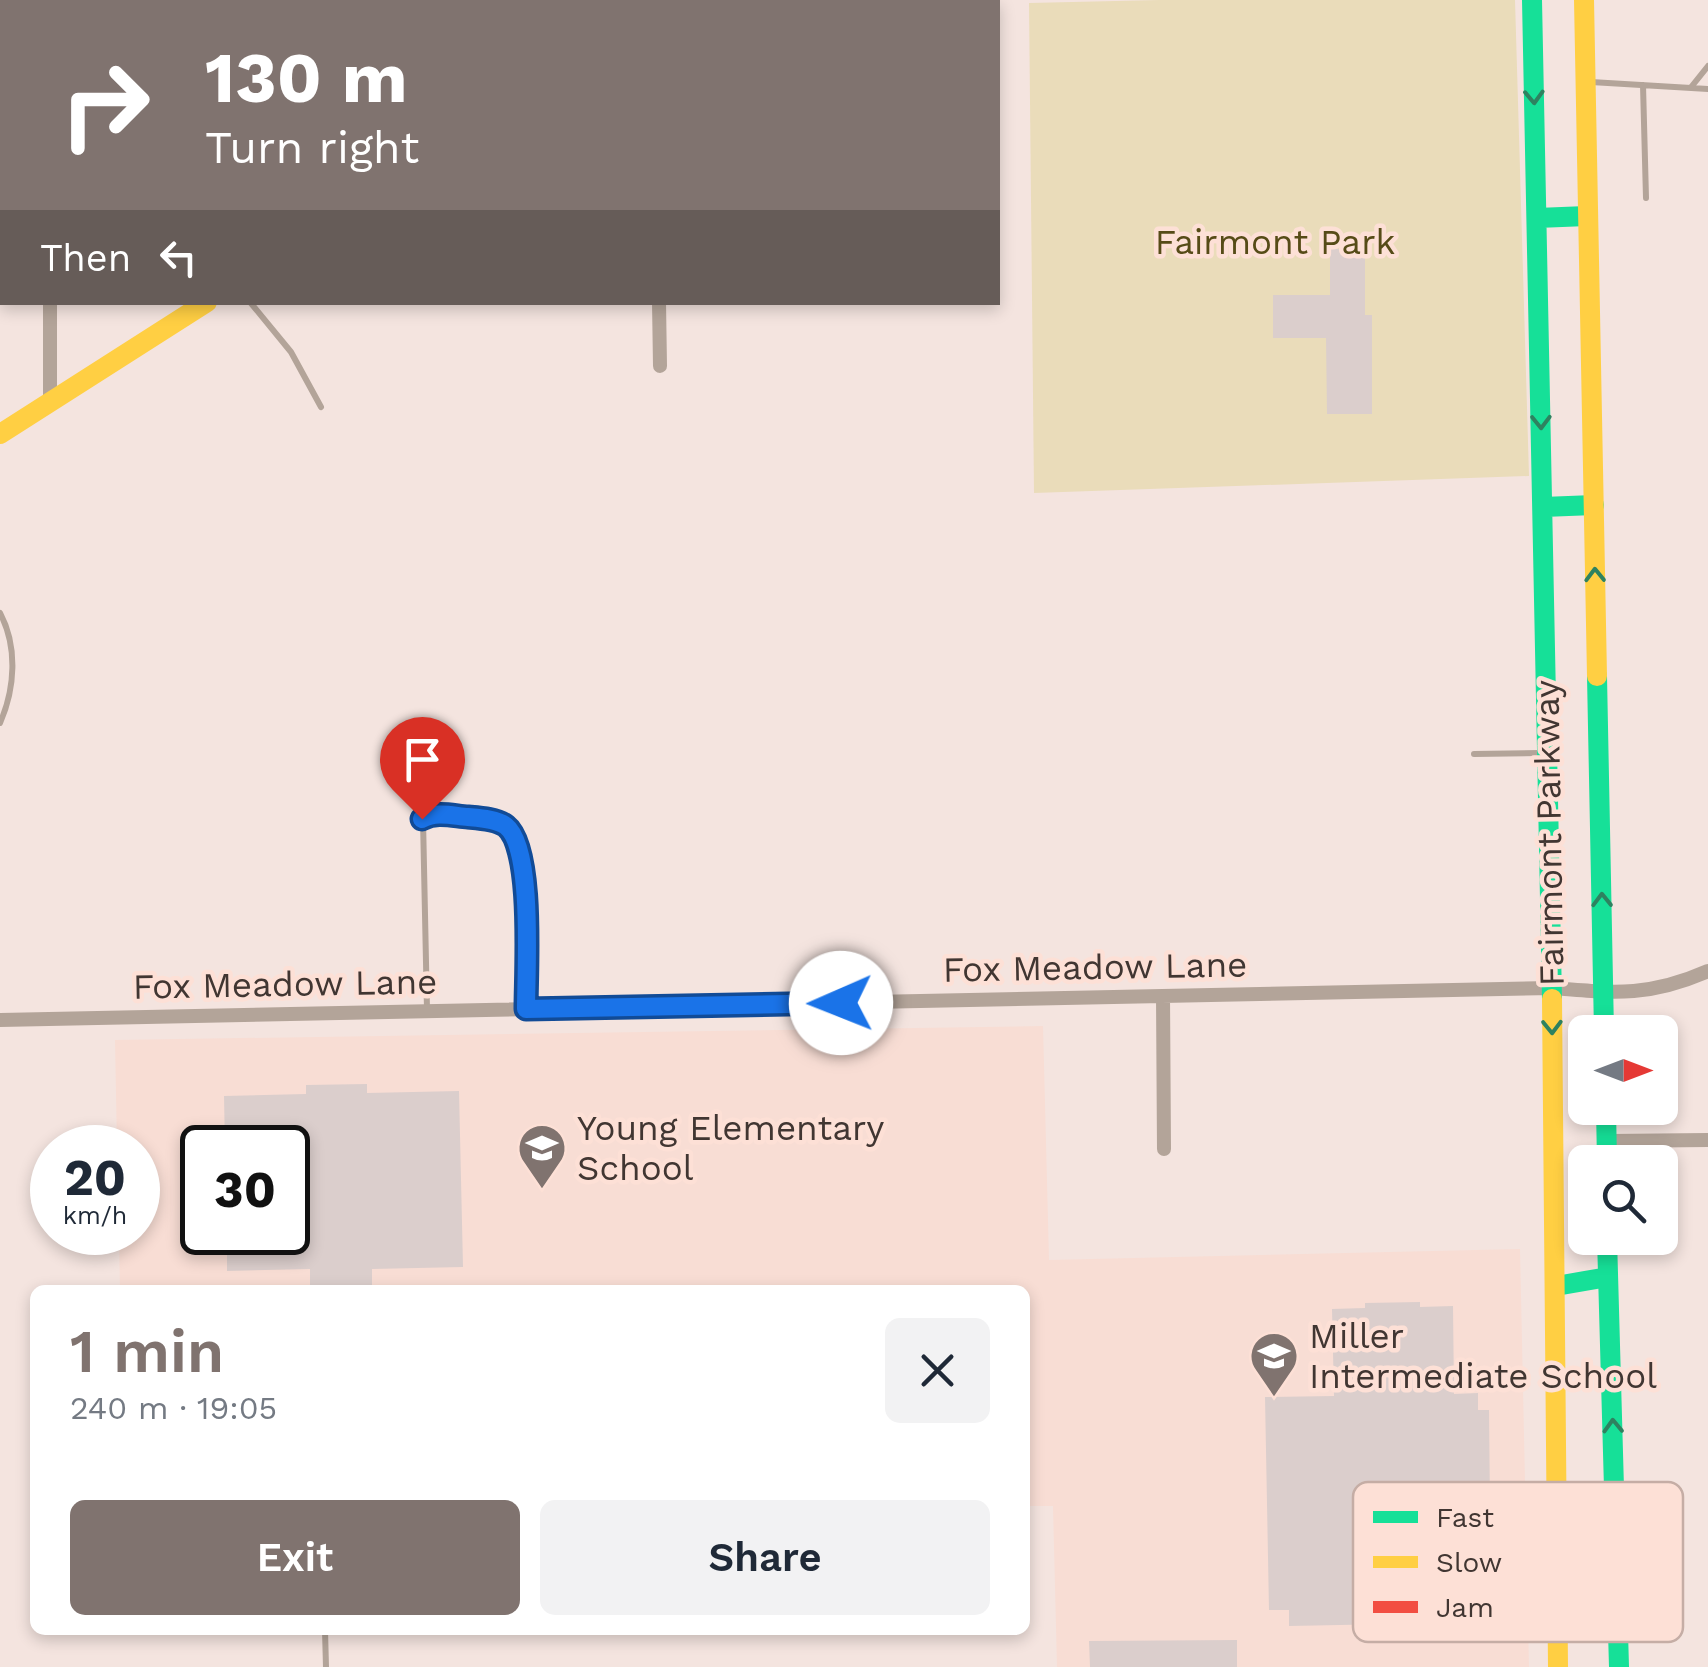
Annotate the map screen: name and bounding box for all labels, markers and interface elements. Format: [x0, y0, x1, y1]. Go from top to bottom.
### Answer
text: 130 m [205, 37, 408, 119]
icon: right [40, 40, 170, 170]
one-way arrow [1524, 90, 1545, 106]
text: Turn right [205, 121, 419, 174]
park label: Fairmont Park [1155, 221, 1395, 263]
icon: left [151, 230, 206, 285]
text: Then [40, 236, 131, 280]
one-way arrow [1530, 416, 1552, 431]
one-way arrow [1585, 567, 1606, 583]
street label: Fairmont Parkway [1525, 679, 1573, 987]
pin [380, 717, 465, 820]
icon: arrive [395, 732, 450, 787]
one-way arrow [1591, 892, 1612, 908]
street label: Fox Meadow Lane [942, 943, 1248, 991]
position arrow [789, 951, 893, 1055]
street label: Fox Meadow Lane [132, 960, 438, 1008]
north arrow [1568, 1015, 1678, 1125]
map controls [1568, 1015, 1678, 1255]
one-way arrow [1541, 1020, 1563, 1036]
place label: Young Elementary School [577, 1107, 884, 1189]
school or university icon: Young Elementary School [516, 1122, 568, 1190]
speed limit sign: 30 [180, 1125, 310, 1255]
button: search [1568, 1145, 1678, 1255]
text: 20 [64, 1148, 126, 1207]
text: km/h [63, 1201, 127, 1230]
place label: Miller Intermediate School [1309, 1315, 1657, 1397]
text: 1 min [70, 1316, 224, 1387]
button: close [885, 1318, 990, 1423]
school or university icon: Miller Intermediate School [1248, 1330, 1300, 1398]
text: 240 m · 19:05 [70, 1389, 277, 1427]
one-way arrow [1602, 1417, 1623, 1433]
legend [1353, 1482, 1683, 1642]
button: Exit [70, 1500, 520, 1615]
button: Share [540, 1500, 990, 1615]
text: Fast [1436, 1501, 1494, 1534]
text: Slow [1436, 1546, 1502, 1579]
text: Jam [1436, 1591, 1494, 1624]

